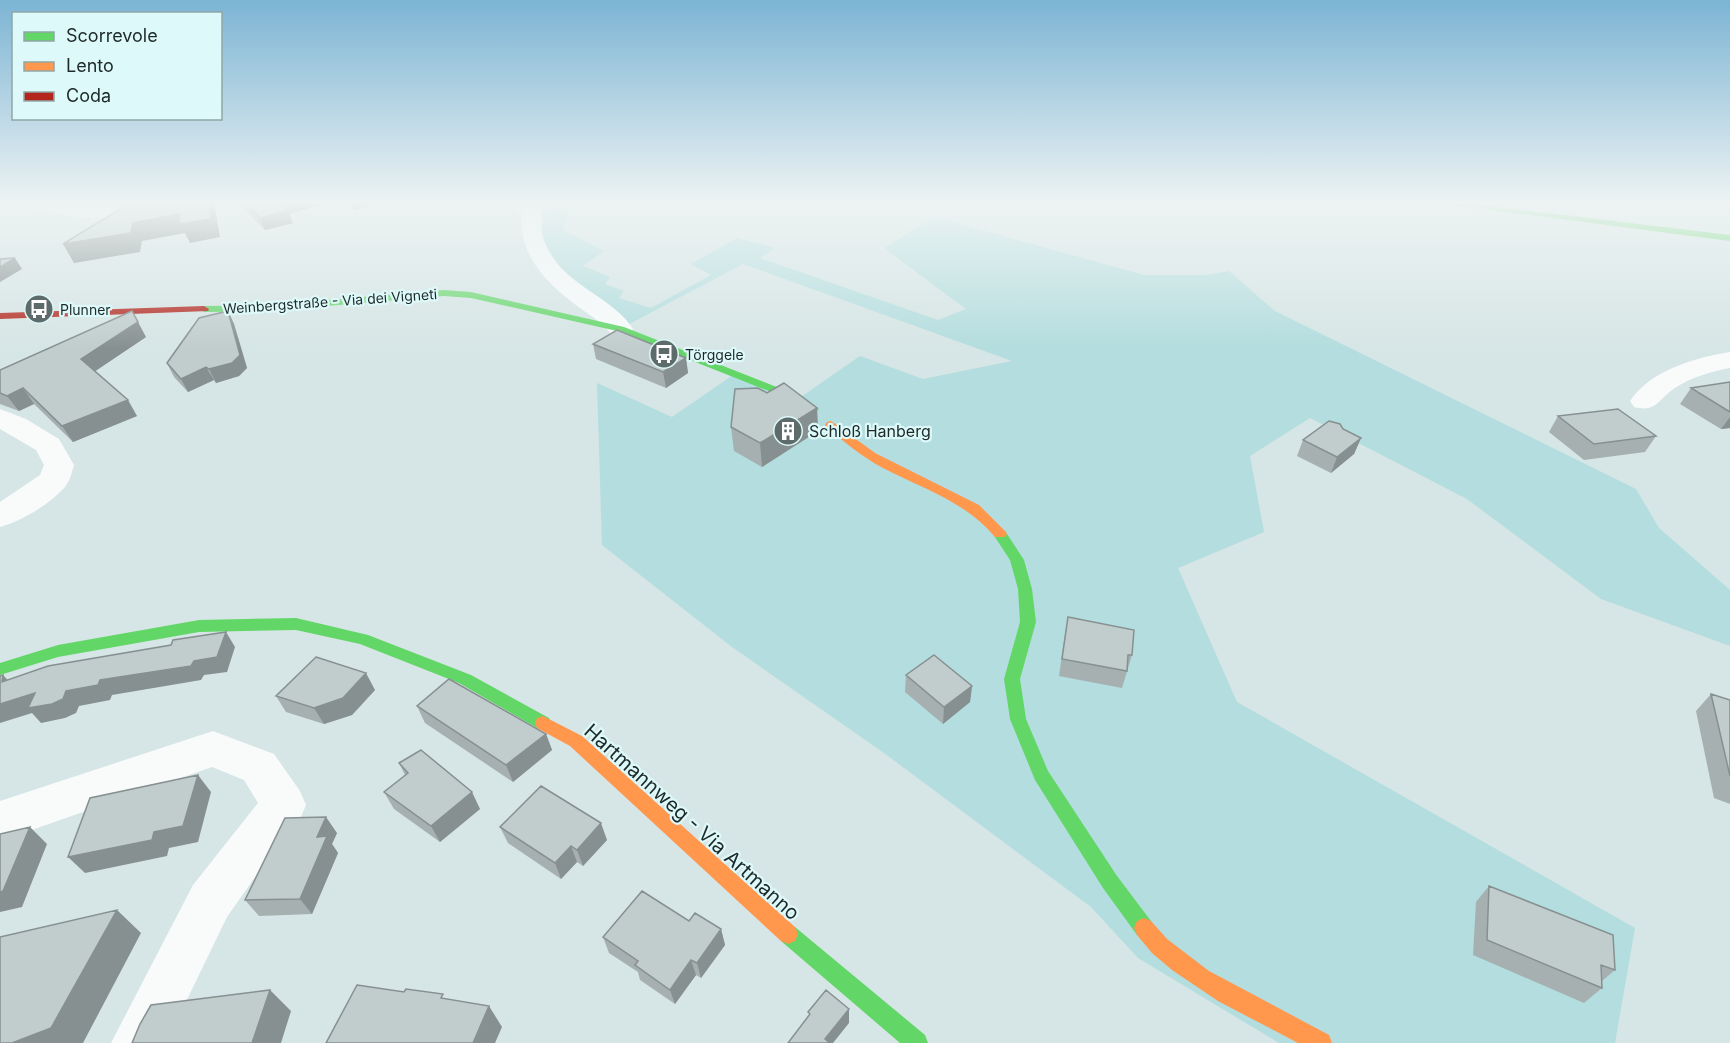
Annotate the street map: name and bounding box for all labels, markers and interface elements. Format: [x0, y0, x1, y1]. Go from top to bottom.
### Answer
legend [12, 12, 222, 120]
text: Scorrevole [66, 25, 158, 46]
text: Lento [66, 55, 114, 76]
text: Coda [66, 85, 111, 106]
street label: Weinbergstraße - Via dei Vigneti [222, 285, 438, 317]
bus stop icon: Plunner [23, 293, 55, 325]
place label: Plunner [60, 301, 111, 318]
bus stop icon: Törggele [648, 338, 680, 370]
place label: Törggele [685, 346, 744, 363]
building icon: Schloß Hanberg [772, 415, 804, 447]
place label: Schloß Hanberg [809, 421, 931, 441]
street label: Hartmannweg - Via Artmanno [579, 719, 805, 925]

